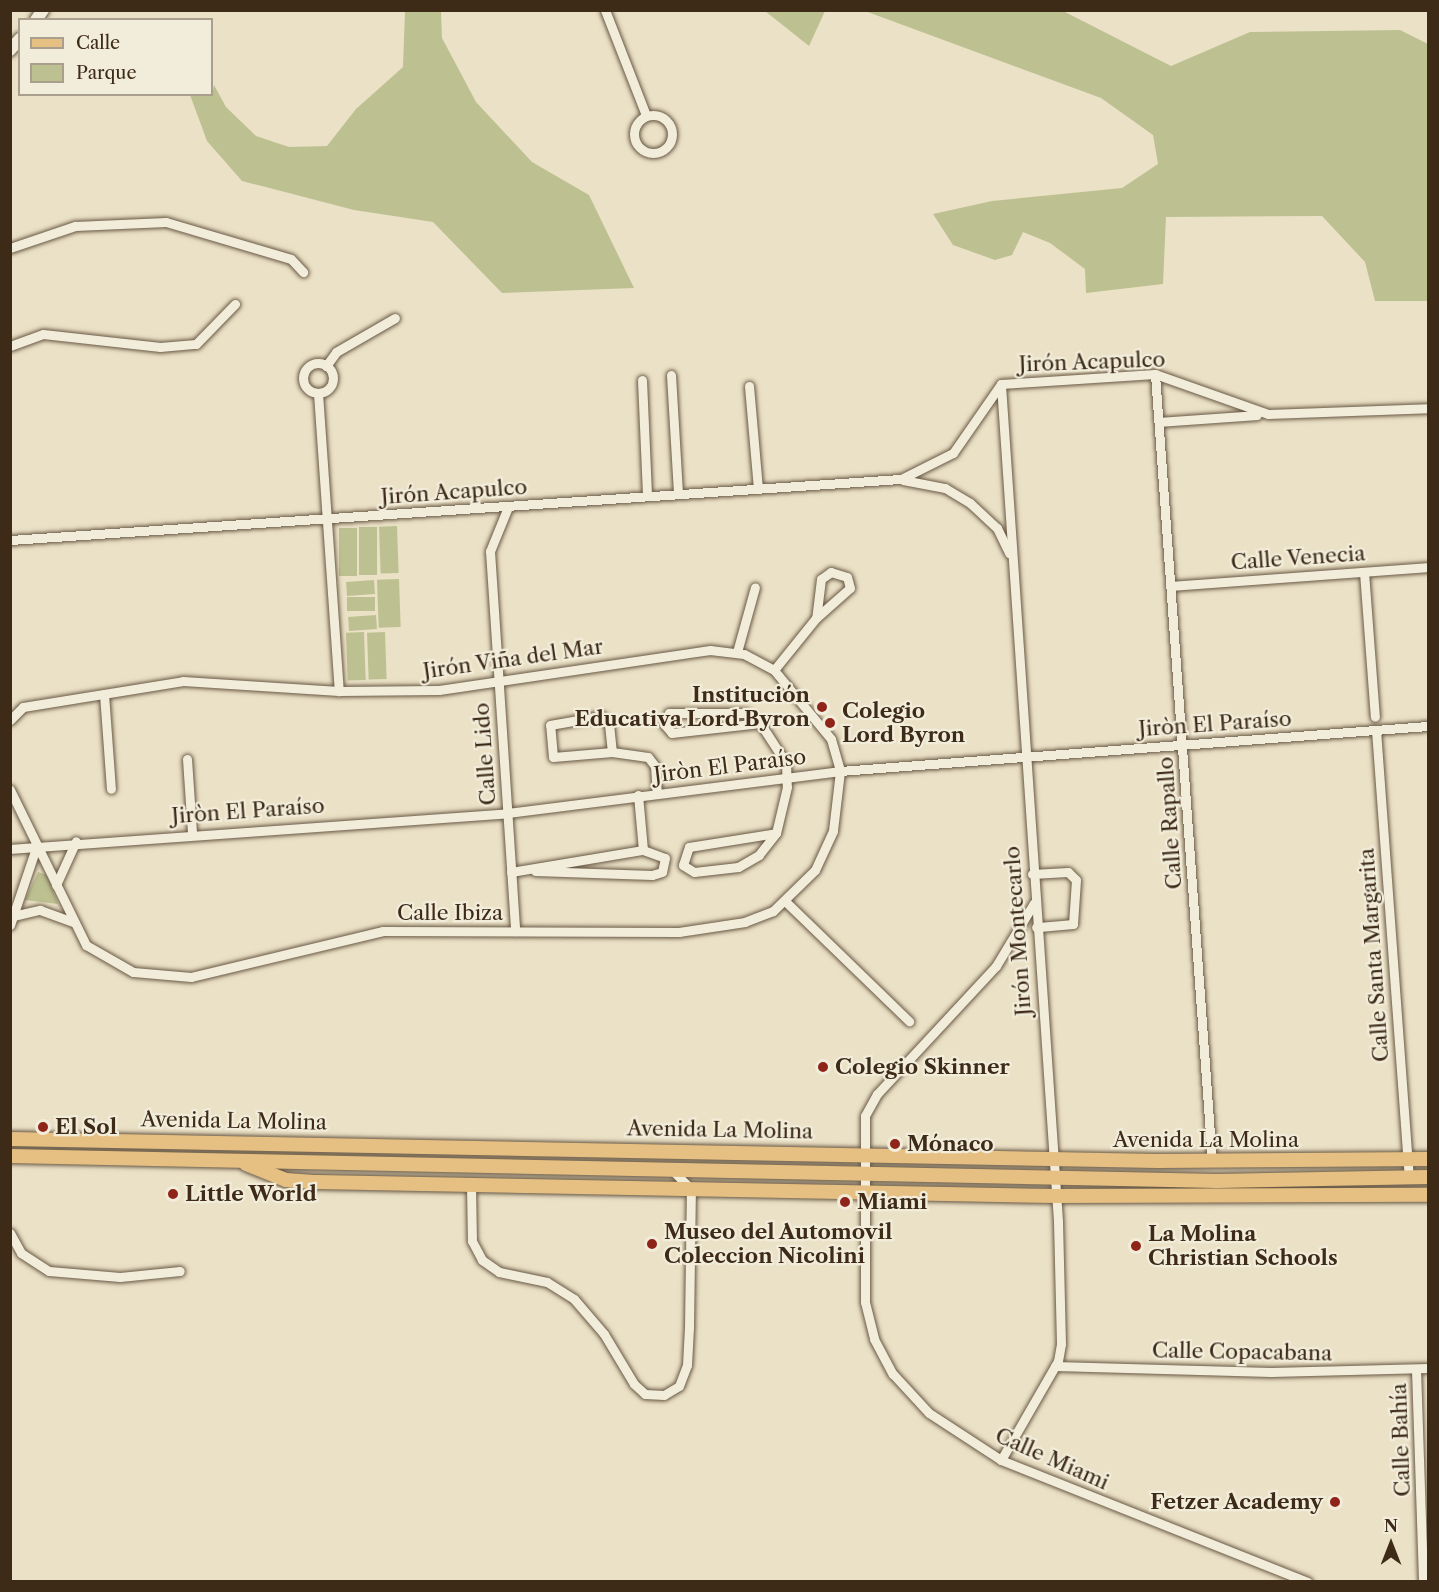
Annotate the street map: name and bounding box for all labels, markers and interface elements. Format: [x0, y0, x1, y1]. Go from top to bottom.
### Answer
legend [18, 18, 213, 96]
text: Calle [76, 32, 120, 54]
text: Parque [76, 62, 137, 84]
street label: Jirón Acapulco [1018, 347, 1166, 377]
street label: Jirón Acapulco [380, 474, 528, 510]
street label: Calle Venecia [1230, 541, 1366, 575]
street label: Jirón Viña del Mar [421, 634, 605, 684]
place label: Institución Educativa Lord Byron [574, 682, 810, 732]
place label: Colegio Lord Byron [842, 698, 965, 748]
marker: Institución Educativa Lord Byron [815, 700, 829, 714]
street label: Calle Lido [469, 702, 501, 806]
street label: Jiròn El Paraíso [1138, 706, 1292, 742]
marker: Colegio Lord Byron [823, 716, 837, 730]
street label: Jiròn El Paraíso [652, 744, 808, 788]
street label: Calle Rapallo [1153, 756, 1187, 890]
street label: Jiròn El Paraíso [171, 793, 325, 829]
street label: Jirón Montecarlo [1000, 845, 1036, 1017]
street label: Calle Santa Margarita [1354, 847, 1394, 1063]
street label: Calle Ibiza [397, 900, 503, 926]
place label: Colegio Skinner [835, 1054, 1010, 1080]
marker: Colegio Skinner [816, 1060, 830, 1074]
street label: Avenida La Molina [140, 1107, 328, 1135]
place label: El Sol [55, 1114, 117, 1140]
street label: Avenida La Molina [626, 1116, 814, 1144]
marker: El Sol [36, 1120, 50, 1134]
street label: Avenida La Molina [1113, 1127, 1299, 1153]
place label: Mónaco [907, 1131, 994, 1157]
marker: Mónaco [888, 1137, 902, 1151]
place label: Little World [185, 1181, 317, 1207]
marker: Little World [166, 1187, 180, 1201]
place label: Miami [857, 1189, 927, 1215]
marker: Miami [838, 1195, 852, 1209]
place label: Museo del Automovil Coleccion Nicolini [664, 1219, 893, 1269]
place label: La Molina Christian Schools [1148, 1221, 1338, 1271]
marker: Museo del Automovil Coleccion Nicolini [645, 1237, 659, 1251]
marker: La Molina Christian Schools [1129, 1239, 1143, 1253]
street label: Calle Copacabana [1152, 1338, 1332, 1366]
street label: Calle Bahía [1386, 1383, 1416, 1497]
street label: Calle Miami [991, 1423, 1113, 1495]
place label: Fetzer Academy [1149, 1489, 1323, 1515]
marker: Fetzer Academy [1328, 1495, 1342, 1509]
north arrow [1361, 1514, 1421, 1574]
text: N [1384, 1516, 1398, 1536]

